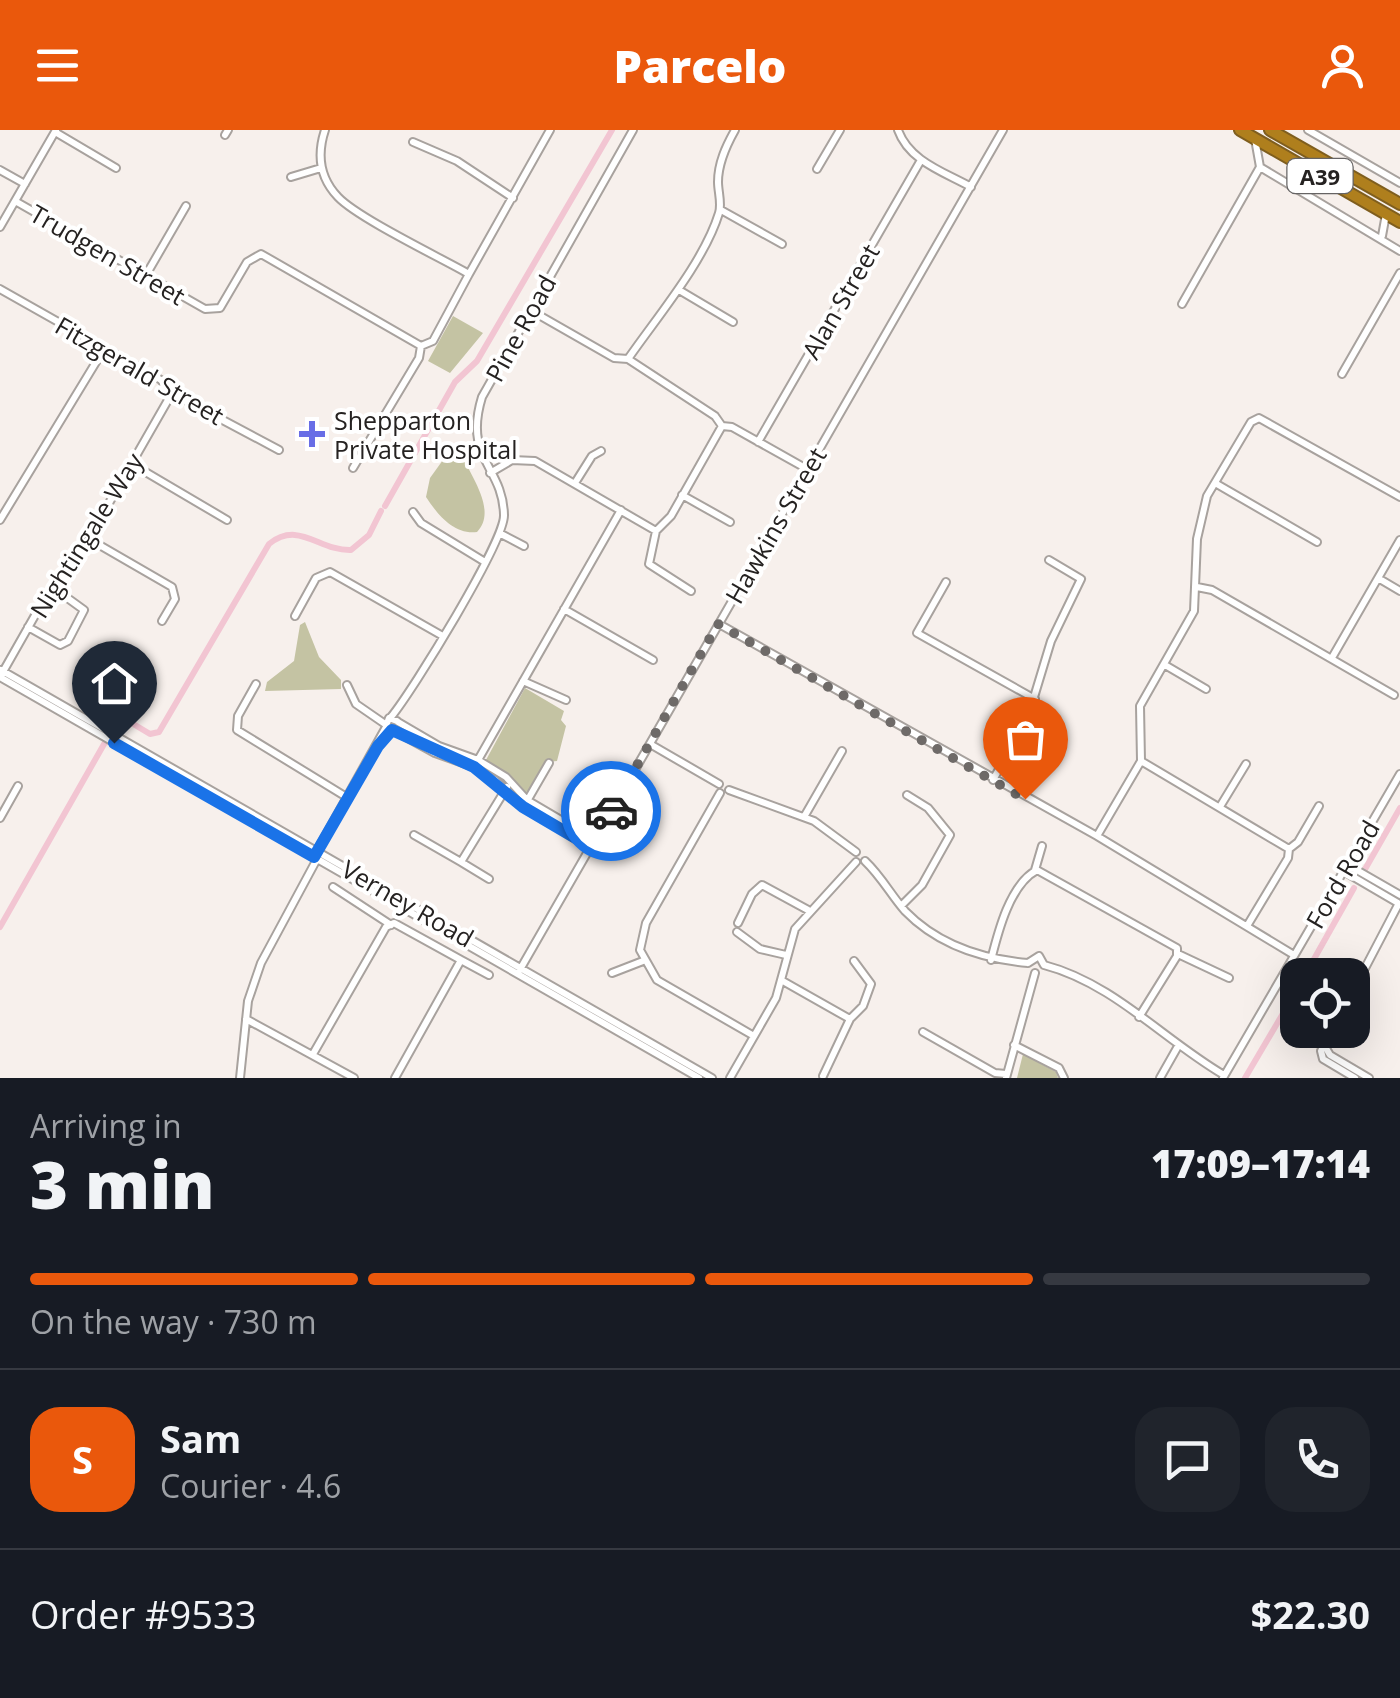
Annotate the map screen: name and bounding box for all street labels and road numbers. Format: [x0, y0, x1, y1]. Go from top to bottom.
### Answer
road number: A39 [1288, 159, 1352, 193]
street label: Trudgen Street [24, 196, 192, 312]
street label: Alan Street [793, 237, 887, 365]
street label: Pine Road [477, 269, 563, 387]
street label: Fitzgerald Street [49, 308, 231, 432]
street label: Hawkins Street [717, 441, 833, 609]
street label: Nightingale Way [22, 446, 151, 624]
street label: Ford Road [1297, 814, 1387, 934]
street label: Verney Road [336, 851, 480, 955]

